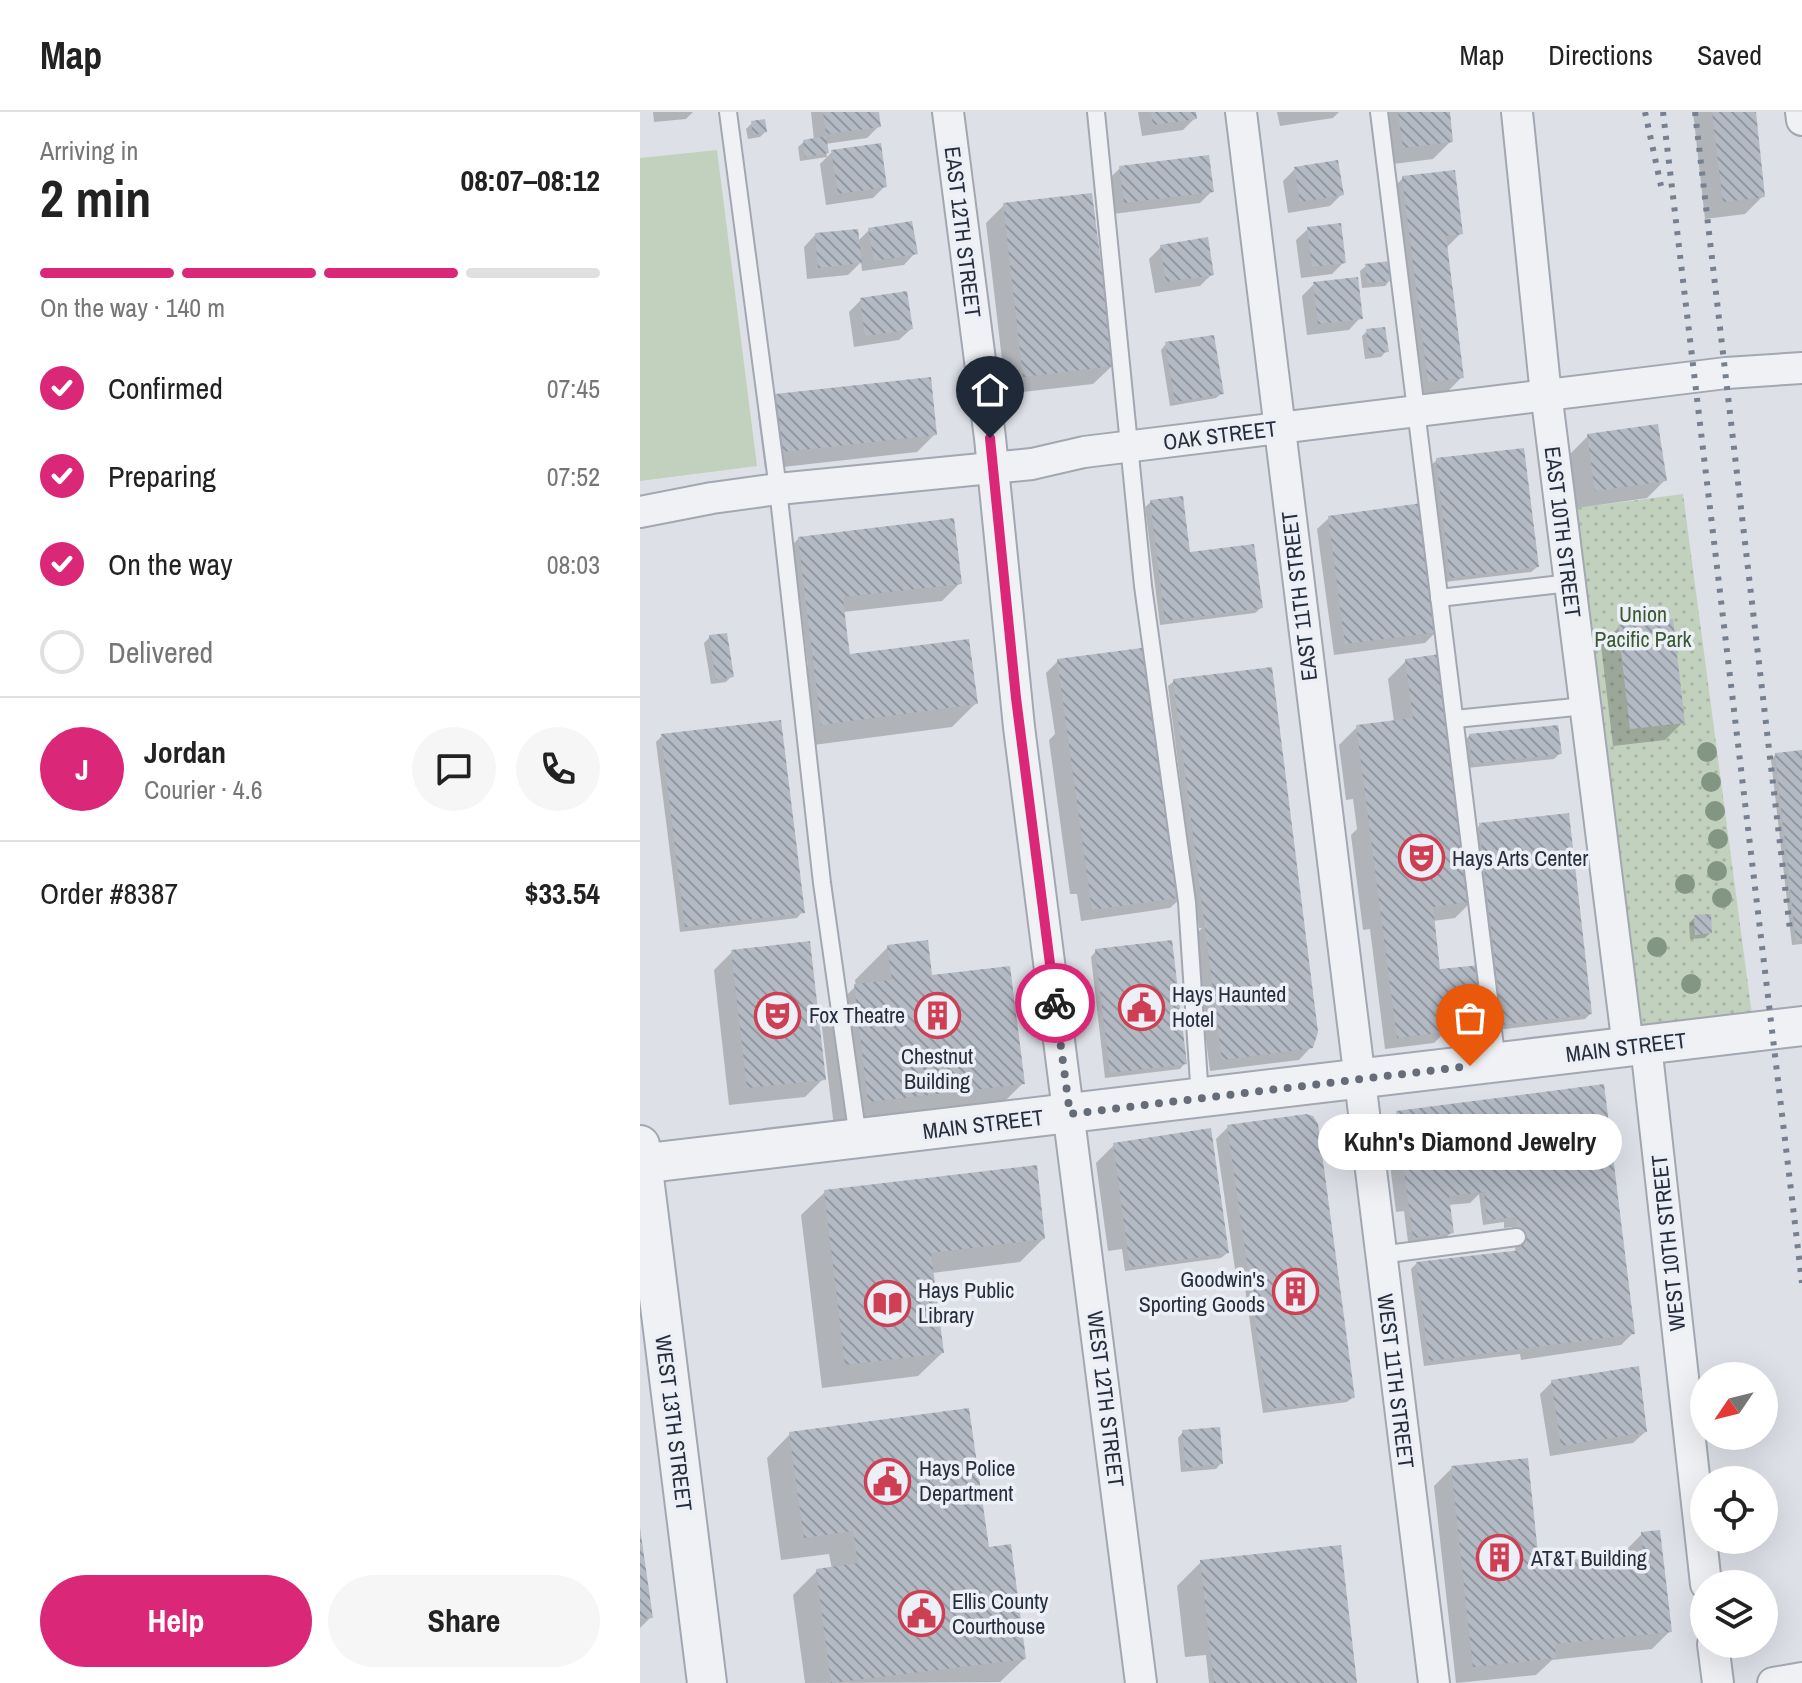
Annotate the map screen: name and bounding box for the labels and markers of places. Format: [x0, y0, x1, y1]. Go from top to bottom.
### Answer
pin [956, 356, 1024, 438]
theatre icon: Hays Arts Center [1397, 834, 1445, 882]
place label: Hays Arts Center [1452, 843, 1588, 873]
place label: Hays Haunted Hotel [1172, 979, 1286, 1034]
public building icon: Hays Haunted Hotel [1117, 983, 1165, 1031]
pin [1436, 984, 1504, 1066]
theatre icon: Fox Theatre [754, 991, 802, 1039]
building icon: Chestnut Building [913, 991, 961, 1039]
place label: Fox Theatre [809, 1000, 905, 1030]
place label: Chestnut Building [901, 1041, 973, 1096]
callout: Kuhn's Diamond Jewelry [1318, 1114, 1622, 1170]
place label: Goodwin's Sporting Goods [1139, 1264, 1265, 1319]
building icon: Goodwin's Sporting Goods [1272, 1268, 1320, 1316]
place label: Hays Public Library [918, 1275, 1014, 1330]
library icon: Hays Public Library [863, 1279, 911, 1327]
place label: Hays Police Department [919, 1453, 1015, 1508]
public building icon: Hays Police Department [864, 1457, 912, 1505]
building icon: AT&T Building [1476, 1534, 1524, 1582]
place label: AT&T Building [1530, 1543, 1647, 1573]
place label: Ellis County Courthouse [952, 1586, 1048, 1641]
public building icon: Ellis County Courthouse [897, 1590, 945, 1638]

